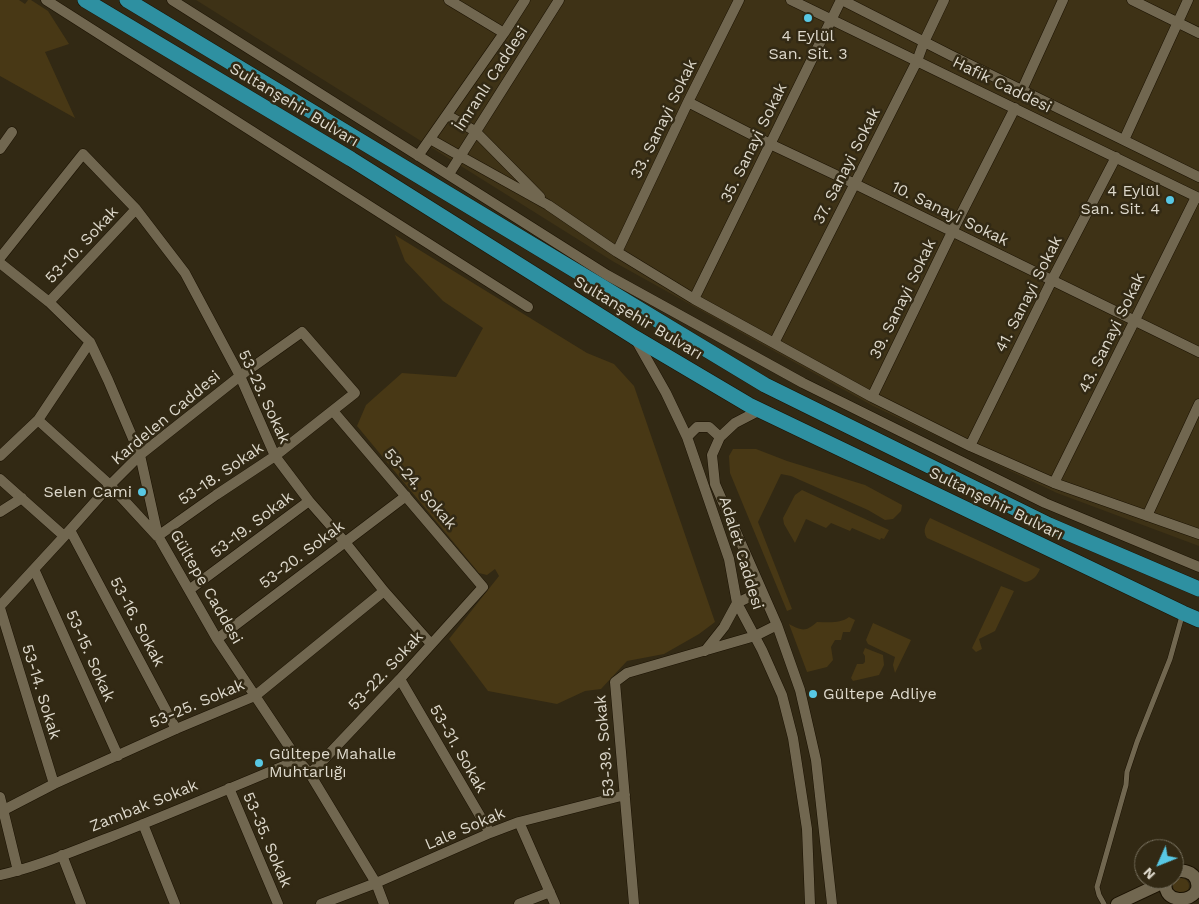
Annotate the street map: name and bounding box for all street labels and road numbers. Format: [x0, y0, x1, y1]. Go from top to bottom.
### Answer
street label: İmranlı Caddesi [450, 23, 532, 135]
street label: Hafik Caddesi [949, 53, 1055, 117]
street label: 33. Sanayi Sokak [627, 56, 701, 182]
street label: Sultanşehir Bulvarı [226, 59, 362, 151]
street label: 35. Sanayi Sokak [717, 80, 791, 206]
street label: 37. Sanayi Sokak [809, 104, 885, 228]
street label: 10. Sanayi Sokak [888, 177, 1012, 251]
street label: 53-10. Sokak [41, 202, 123, 288]
street label: 41. Sanayi Sokak [991, 233, 1067, 355]
street label: 39. Sanayi Sokak [866, 236, 940, 362]
street label: 43. Sanayi Sokak [1075, 270, 1149, 396]
street label: Sultanşehir Bulvarı [570, 272, 706, 364]
street label: 53-23. Sokak [234, 347, 294, 447]
street label: Kardelen Caddesi [108, 367, 224, 469]
street label: 53-18. Sokak [175, 438, 267, 510]
street label: 53-24. Sokak [380, 445, 460, 533]
street label: Sultanşehir Bulvarı [926, 463, 1066, 545]
street label: 53-19. Sokak [207, 488, 297, 562]
street label: Adalet Caddesi [715, 494, 767, 612]
street label: 53-20. Sokak [256, 517, 348, 593]
street label: Gültepe Caddesi [166, 526, 246, 648]
street label: 53-16. Sokak [105, 574, 169, 670]
street label: 53-15. Sokak [61, 607, 119, 705]
street label: 53-22. Sokak [344, 627, 428, 715]
street label: 53-14. Sokak [17, 642, 65, 742]
street label: 53-25. Sokak [147, 675, 247, 733]
street label: 53-39. Sokak [591, 694, 619, 798]
street label: 53-31. Sokak [425, 701, 491, 797]
street label: Zambak Sokak [87, 776, 201, 836]
street label: 53-35. Sokak [238, 789, 296, 891]
street label: Lale Sokak [422, 804, 508, 854]

